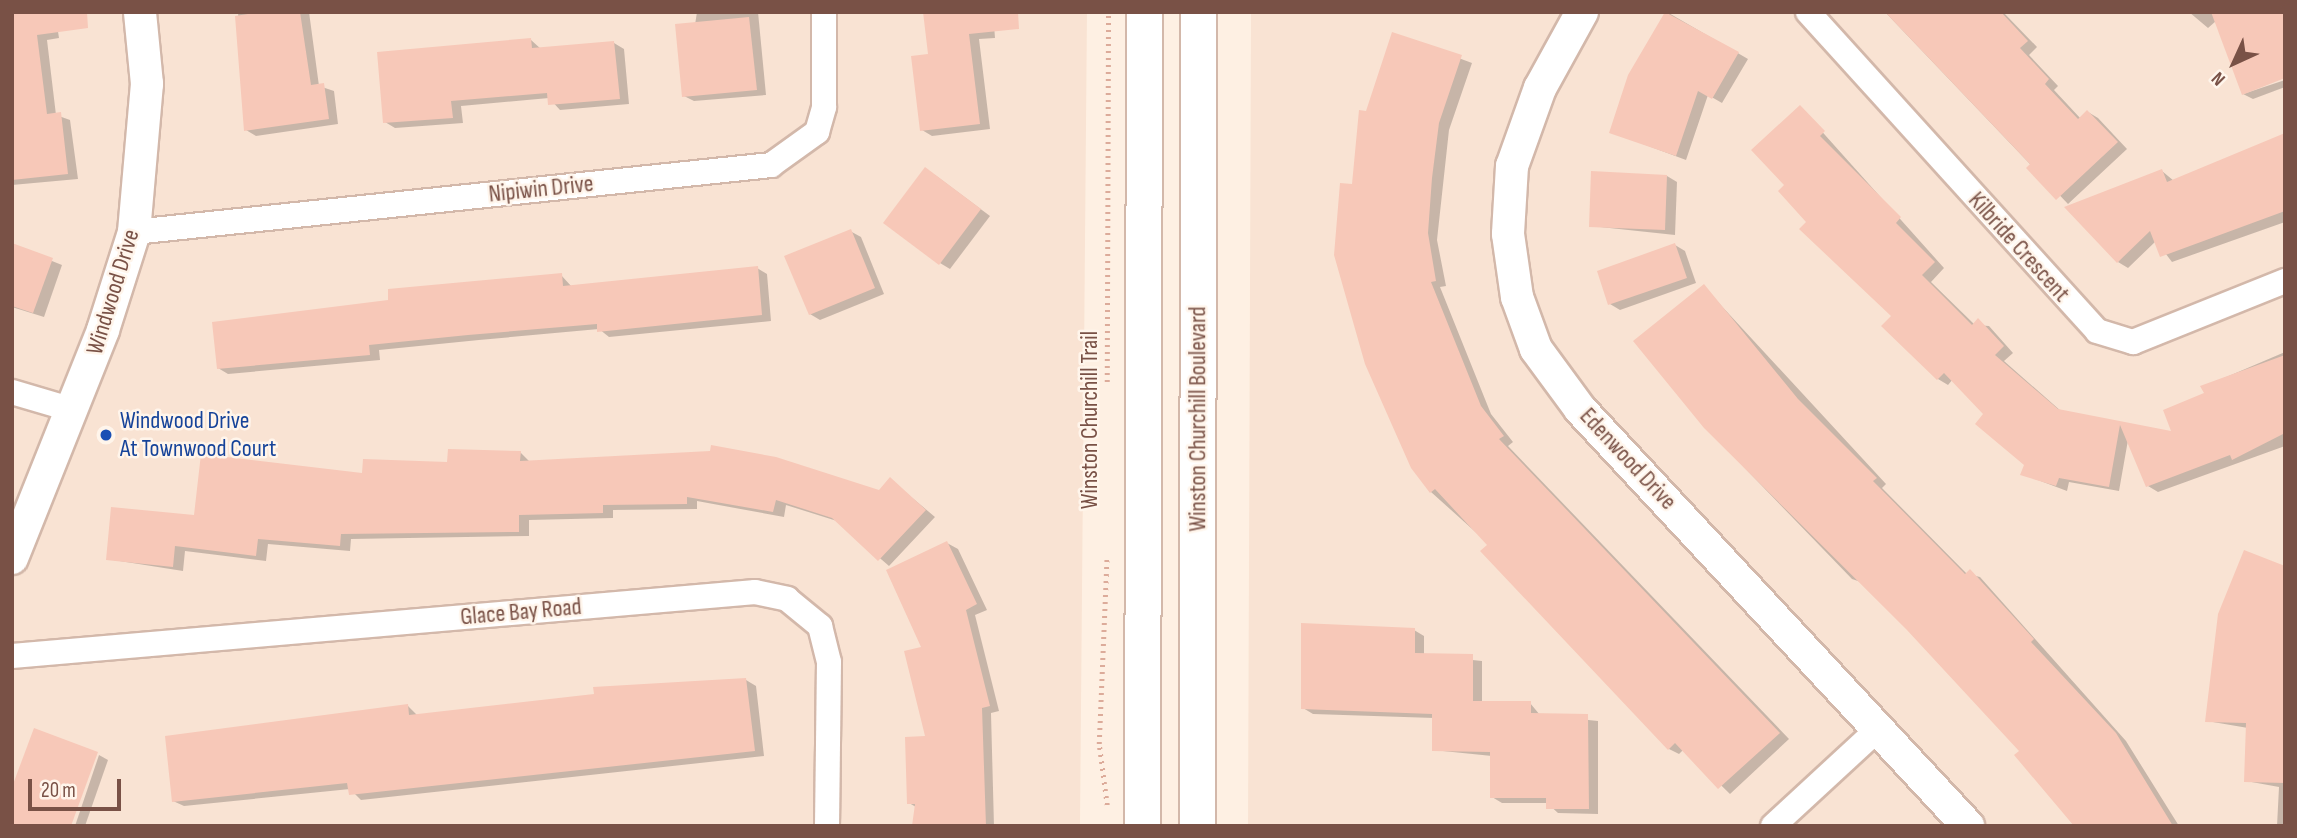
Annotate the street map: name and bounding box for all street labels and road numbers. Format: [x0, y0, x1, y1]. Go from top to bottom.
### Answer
street label: Nipiwin Drive [487, 169, 595, 209]
street label: Kilbride Crescent [1962, 186, 2076, 308]
street label: Windwood Drive [80, 226, 146, 358]
street label: Winston Churchill Boulevard [1184, 307, 1212, 531]
street label: Winston Churchill Trail [1076, 331, 1104, 509]
street label: Edenwood Drive [1574, 402, 1682, 516]
street label: Glace Bay Road [459, 592, 583, 632]

